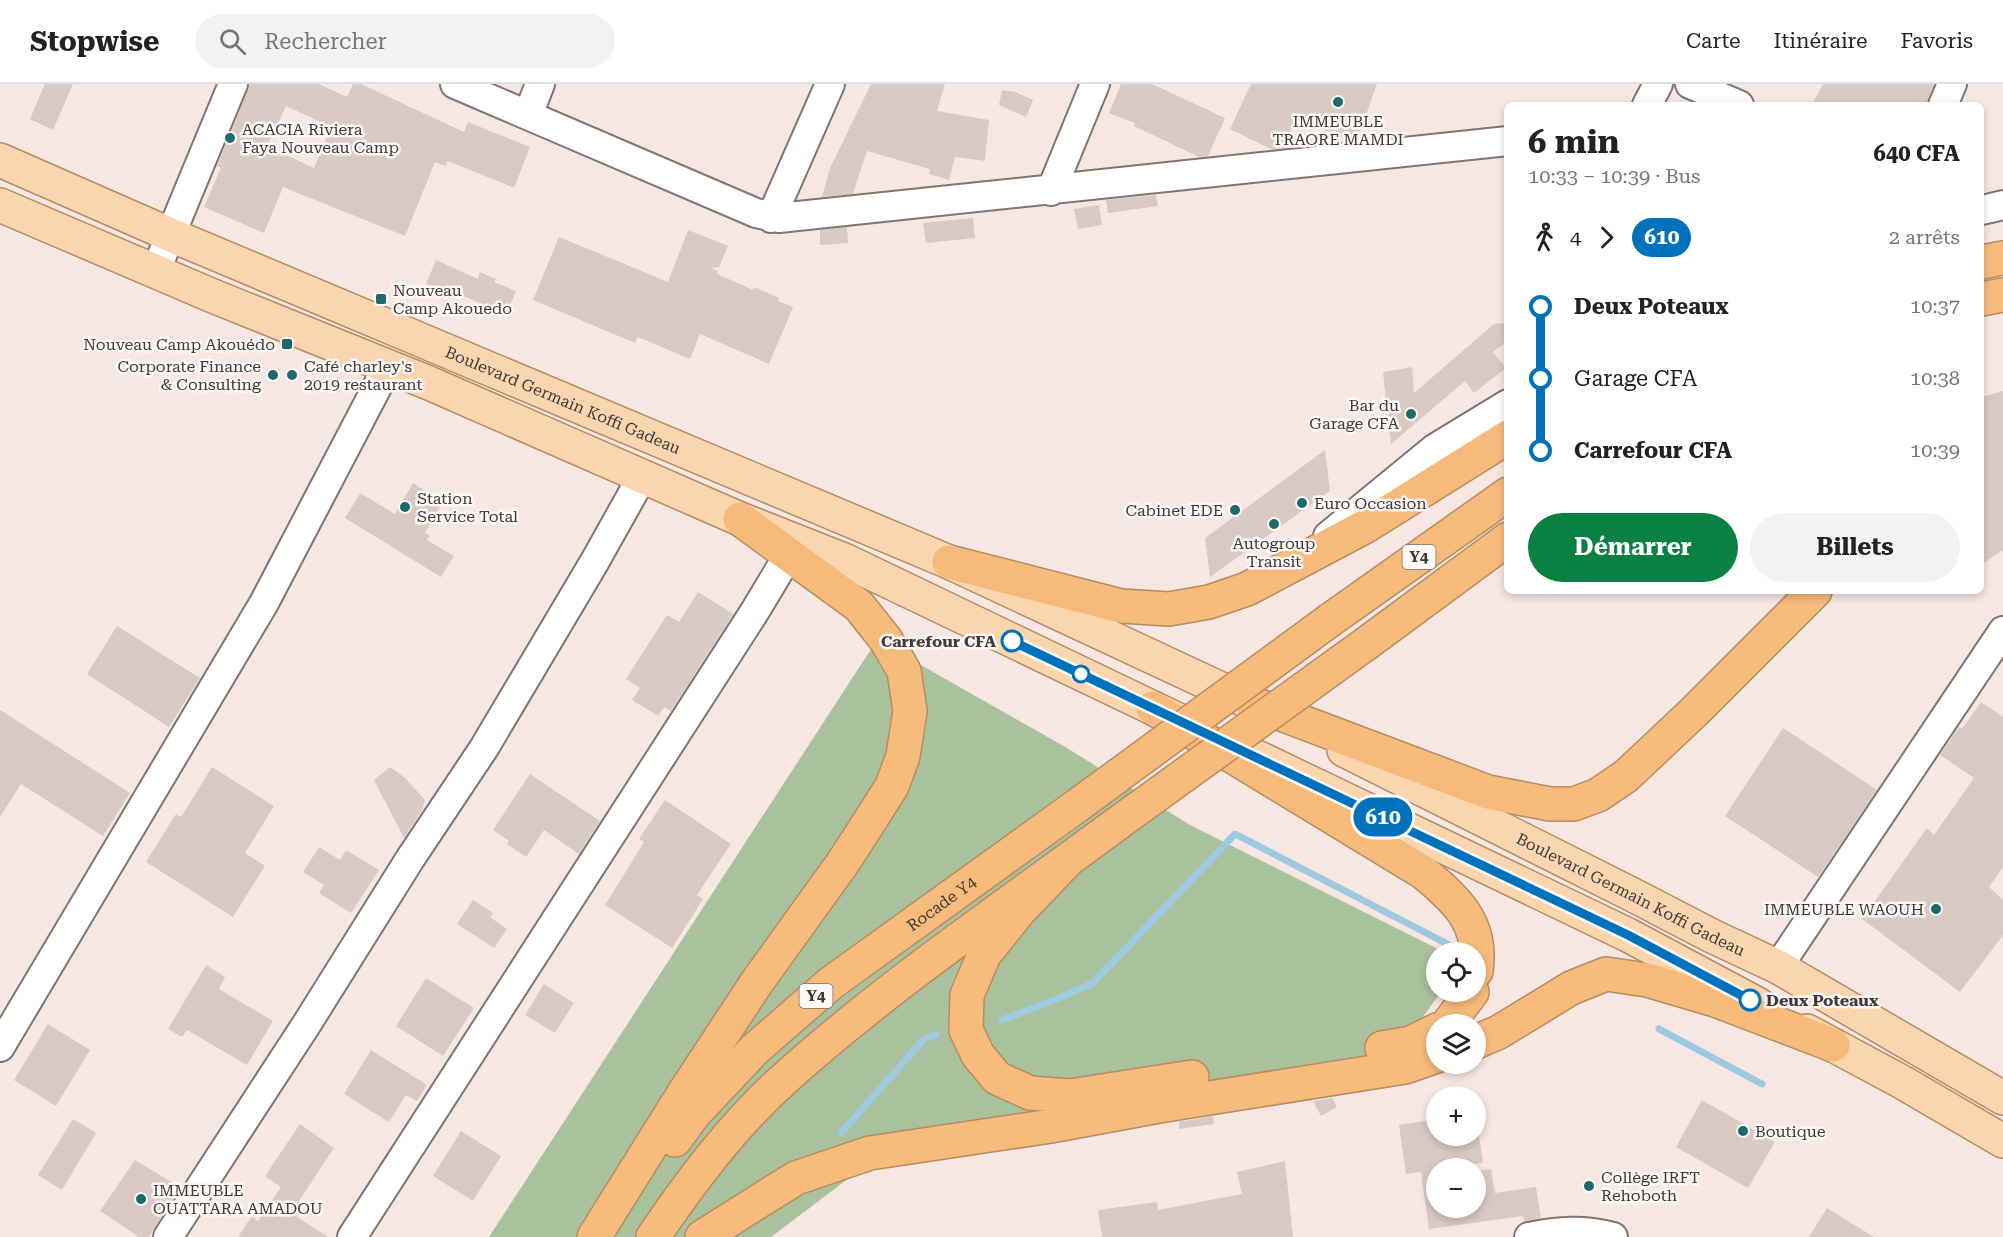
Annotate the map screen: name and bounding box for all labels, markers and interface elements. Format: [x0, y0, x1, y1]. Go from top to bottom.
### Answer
search box [195, 14, 615, 68]
text: Stopwise [30, 25, 159, 58]
icon: search [216, 25, 249, 58]
text: Rechercher [264, 29, 387, 54]
text: Carte [1686, 29, 1741, 53]
text: Itinéraire [1774, 29, 1868, 53]
text: Favoris [1901, 29, 1973, 53]
marker: IMMEUBLE TRAORE MAMDI [1331, 95, 1345, 109]
place label: IMMEUBLE TRAORE MAMDI [1272, 112, 1404, 149]
place label: ACACIA Riviera Faya Nouveau Camp [242, 120, 399, 157]
text: 6 min [1528, 122, 1620, 161]
marker: ACACIA Riviera Faya Nouveau Camp [223, 131, 237, 145]
text: 640 CFA [1874, 141, 1960, 166]
text: 10:33 – 10:39 · Bus [1528, 164, 1700, 188]
icon: walk [1528, 221, 1561, 254]
icon: forward [1590, 221, 1623, 254]
text: 4 [1570, 225, 1581, 249]
text: 610 [1644, 225, 1679, 249]
text: 2 arrêts [1889, 225, 1960, 249]
place label: Nouveau Camp Akouedo [393, 281, 512, 318]
marker: Nouveau Camp Akouedo [374, 292, 388, 306]
text: Deux Poteaux [1574, 294, 1729, 319]
text: 10:37 [1910, 294, 1960, 318]
place label: Nouveau Camp Akouédo [83, 335, 275, 354]
marker: Nouveau Camp Akouédo [280, 337, 294, 351]
street label: Boulevard Germain Koffi Gadeau [442, 342, 683, 458]
place label: Corporate Finance & Consulting [117, 357, 262, 394]
place label: Café charley's 2019 restaurant [304, 357, 423, 394]
text: Garage CFA [1574, 366, 1697, 391]
text: 10:38 [1910, 366, 1960, 390]
marker: Corporate Finance & Consulting [266, 368, 280, 382]
marker: Café charley's 2019 restaurant [285, 368, 299, 382]
place label: Bar du Garage CFA [1309, 396, 1400, 433]
marker: Bar du Garage CFA [1404, 407, 1418, 421]
text: Carrefour CFA [1574, 438, 1732, 463]
text: 10:39 [1910, 438, 1960, 462]
place label: Station Service Total [417, 489, 518, 526]
place label: Euro Occasion [1314, 494, 1427, 513]
marker: Euro Occasion [1295, 496, 1309, 510]
marker: Station Service Total [398, 500, 412, 514]
place label: Cabinet EDE [1125, 501, 1223, 520]
marker: Cabinet EDE [1228, 503, 1242, 517]
button: Démarrer [1528, 513, 1738, 582]
button: Billets [1750, 513, 1960, 582]
marker: Autogroup Transit [1267, 517, 1281, 531]
place label: Autogroup Transit [1233, 534, 1315, 571]
road number: Y4 [1402, 545, 1436, 569]
marker: Carrefour CFA [1001, 630, 1023, 652]
place label: Carrefour CFA [881, 632, 996, 651]
unlabelled marker [1072, 665, 1090, 683]
line badge: 610 [1348, 798, 1418, 836]
text: 610 [1365, 805, 1401, 829]
street label: Boulevard Germain Koffi Gadeau [1513, 829, 1748, 960]
street label: Rocade Y4 [903, 872, 980, 935]
place label: IMMEUBLE WAOUH [1764, 900, 1924, 919]
marker: IMMEUBLE WAOUH [1929, 902, 1943, 916]
map controls [1426, 942, 1486, 1218]
button: locate [1426, 942, 1486, 1002]
road number: Y4 [800, 984, 832, 1008]
marker: Deux Poteaux [1739, 989, 1761, 1011]
place label: Deux Poteaux [1766, 991, 1879, 1010]
button: layers [1426, 1014, 1486, 1074]
button: + [1426, 1086, 1486, 1146]
place label: Boutique [1755, 1122, 1826, 1141]
marker: Boutique [1736, 1124, 1750, 1138]
button: − [1426, 1158, 1486, 1218]
place label: Collège IRFT Rehoboth [1601, 1168, 1700, 1205]
marker: Collège IRFT Rehoboth [1582, 1179, 1596, 1193]
place label: IMMEUBLE OUATTARA AMADOU [153, 1181, 323, 1218]
marker: IMMEUBLE OUATTARA AMADOU [134, 1192, 148, 1206]

